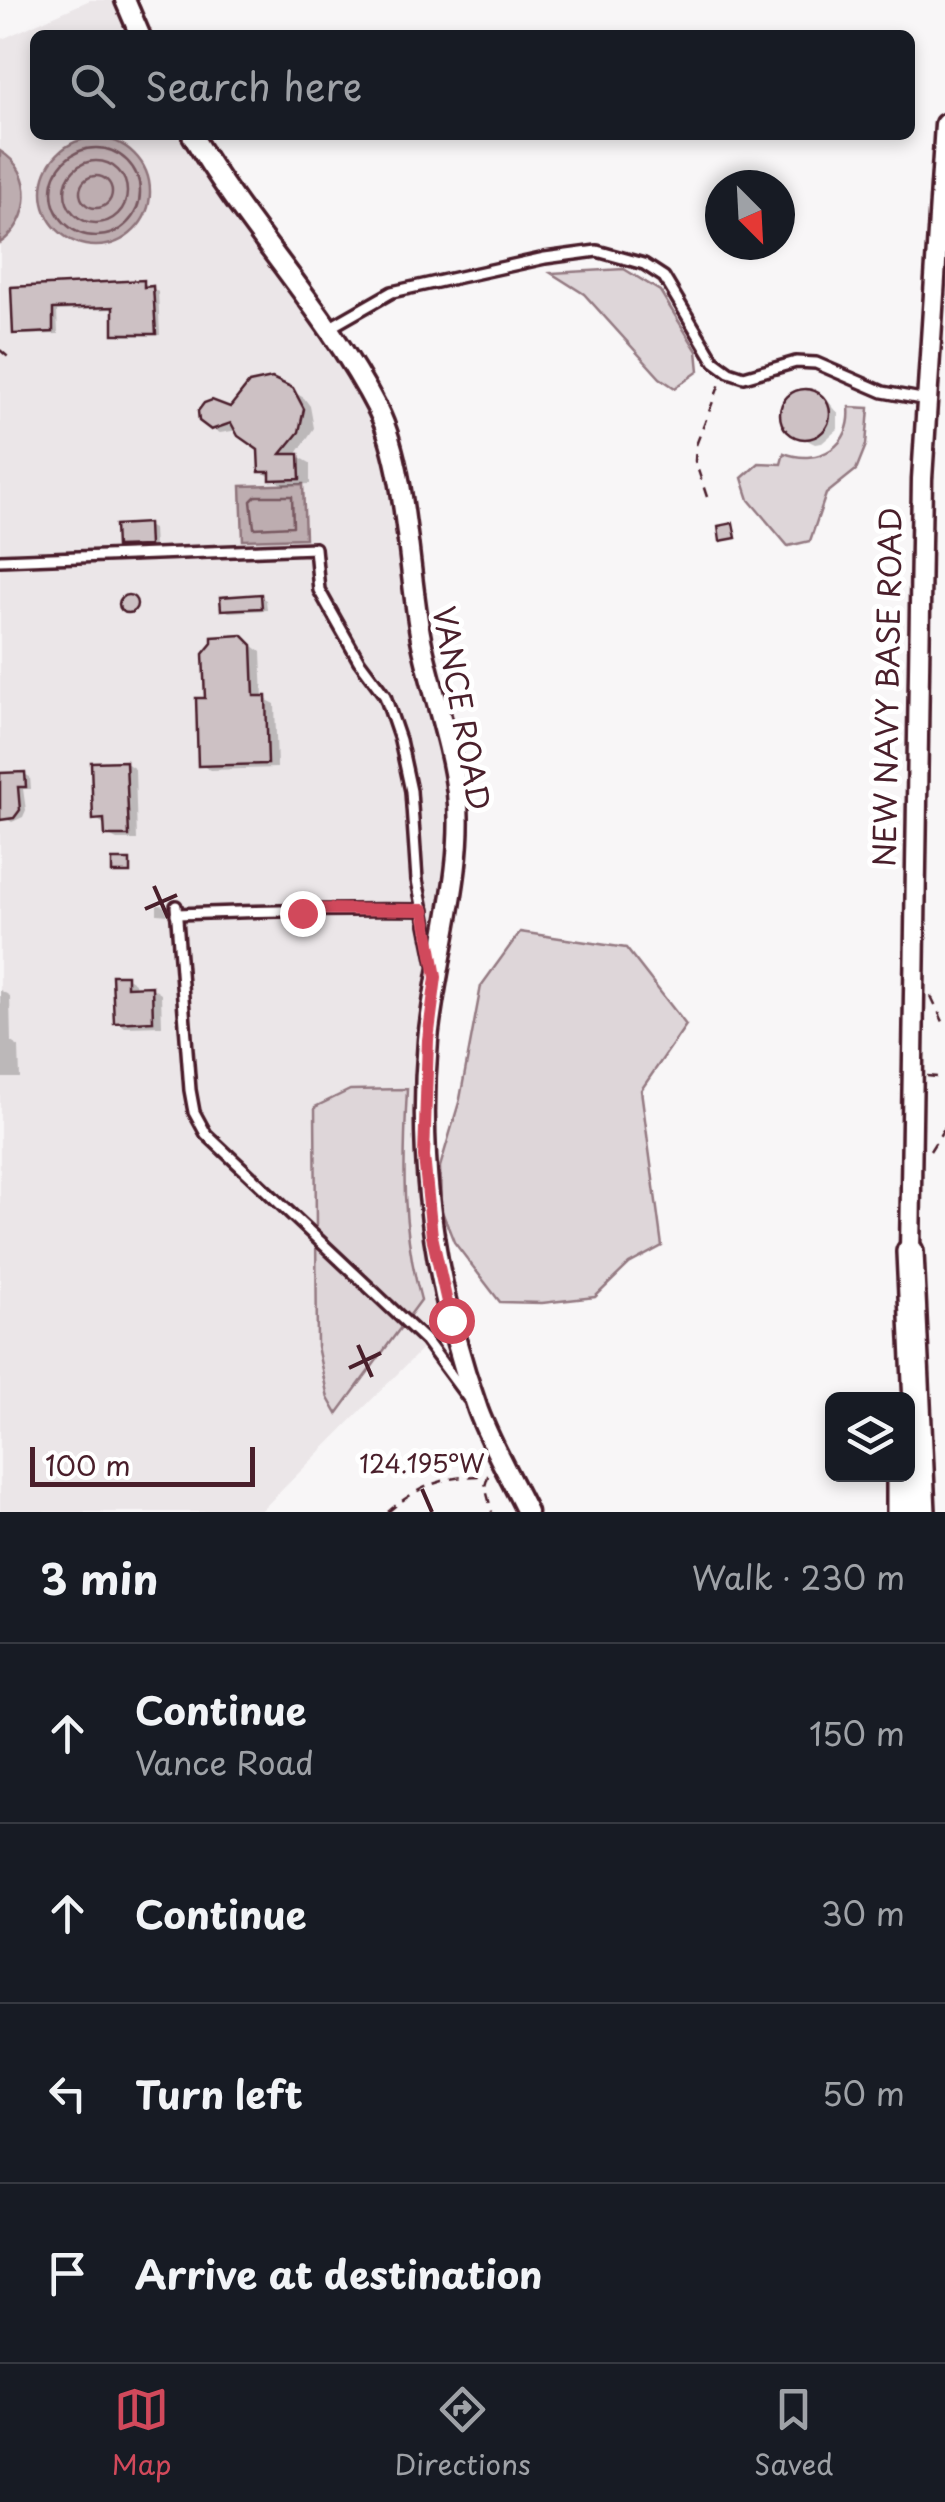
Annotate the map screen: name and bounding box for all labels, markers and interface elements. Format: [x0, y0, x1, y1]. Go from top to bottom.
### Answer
search box [30, 30, 915, 140]
text: Search here [145, 57, 362, 114]
icon: search [65, 58, 120, 113]
north arrow [705, 170, 795, 260]
street label: NEW NAVY BASE ROAD [860, 507, 912, 867]
street label: VANCE ROAD [423, 602, 503, 814]
route end [280, 891, 326, 937]
route start [429, 1298, 475, 1344]
map controls [825, 1392, 915, 1482]
button: layers [825, 1392, 915, 1482]
scale bar [30, 1442, 255, 1486]
text: 100 m [45, 1443, 131, 1486]
text: 124.195°W [359, 1444, 485, 1482]
text: 3 min [40, 1546, 158, 1609]
text: Walk · 230 m [692, 1553, 905, 1601]
text: Continue [135, 1681, 306, 1738]
icon: ahead [40, 1706, 95, 1761]
text: 150 m [809, 1709, 905, 1757]
text: Vance Road [135, 1738, 314, 1786]
text: Continue [135, 1885, 306, 1942]
icon: ahead [40, 1886, 95, 1941]
text: 30 m [821, 1889, 905, 1937]
text: Turn left [135, 2065, 303, 2122]
icon: left [40, 2066, 95, 2121]
text: 50 m [822, 2069, 905, 2117]
text: Arrive at destination [135, 2245, 543, 2302]
icon: arrive [40, 2246, 95, 2301]
tab: Map [112, 2382, 171, 2485]
tab: Directions [395, 2382, 531, 2485]
tab: Saved [754, 2382, 833, 2485]

